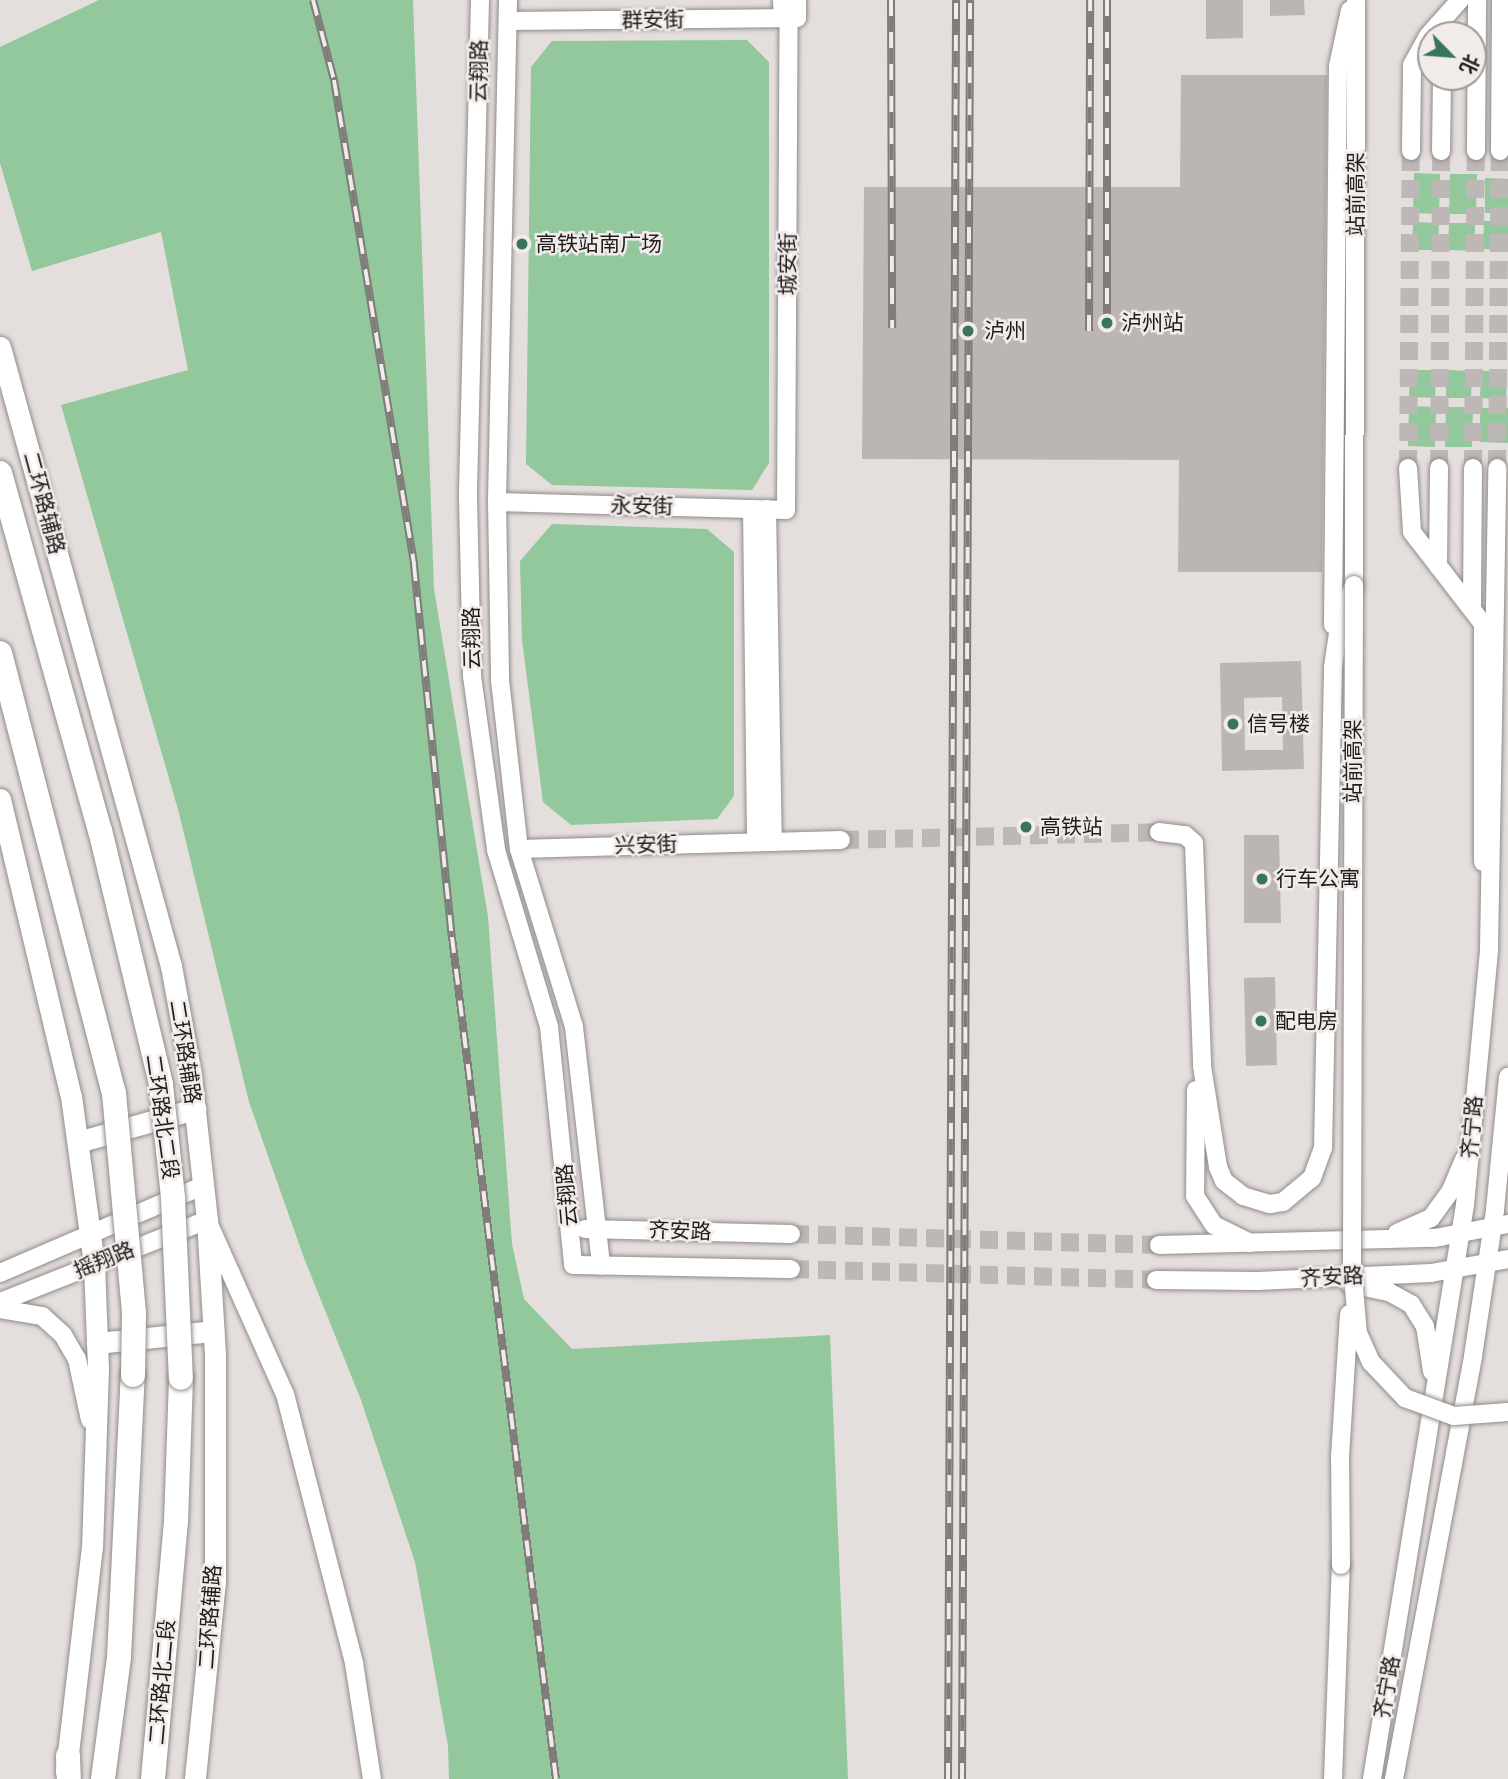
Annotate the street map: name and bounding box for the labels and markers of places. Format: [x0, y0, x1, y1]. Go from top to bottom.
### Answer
place label: 高铁站南广场 [536, 231, 662, 257]
marker: 高铁站南广场 [514, 236, 530, 252]
place label: 泸州站 [1121, 310, 1184, 336]
marker: 泸州站 [1099, 315, 1115, 331]
place label: 泸州 [984, 318, 1026, 344]
marker: 泸州 [958, 321, 978, 341]
place label: 信号楼 [1247, 711, 1310, 737]
marker: 信号楼 [1225, 716, 1241, 732]
place label: 高铁站 [1040, 814, 1103, 840]
marker: 高铁站 [1018, 819, 1034, 835]
place label: 行车公寓 [1276, 866, 1360, 892]
marker: 行车公寓 [1254, 871, 1270, 887]
place label: 配电房 [1275, 1008, 1338, 1034]
marker: 配电房 [1253, 1013, 1269, 1029]

